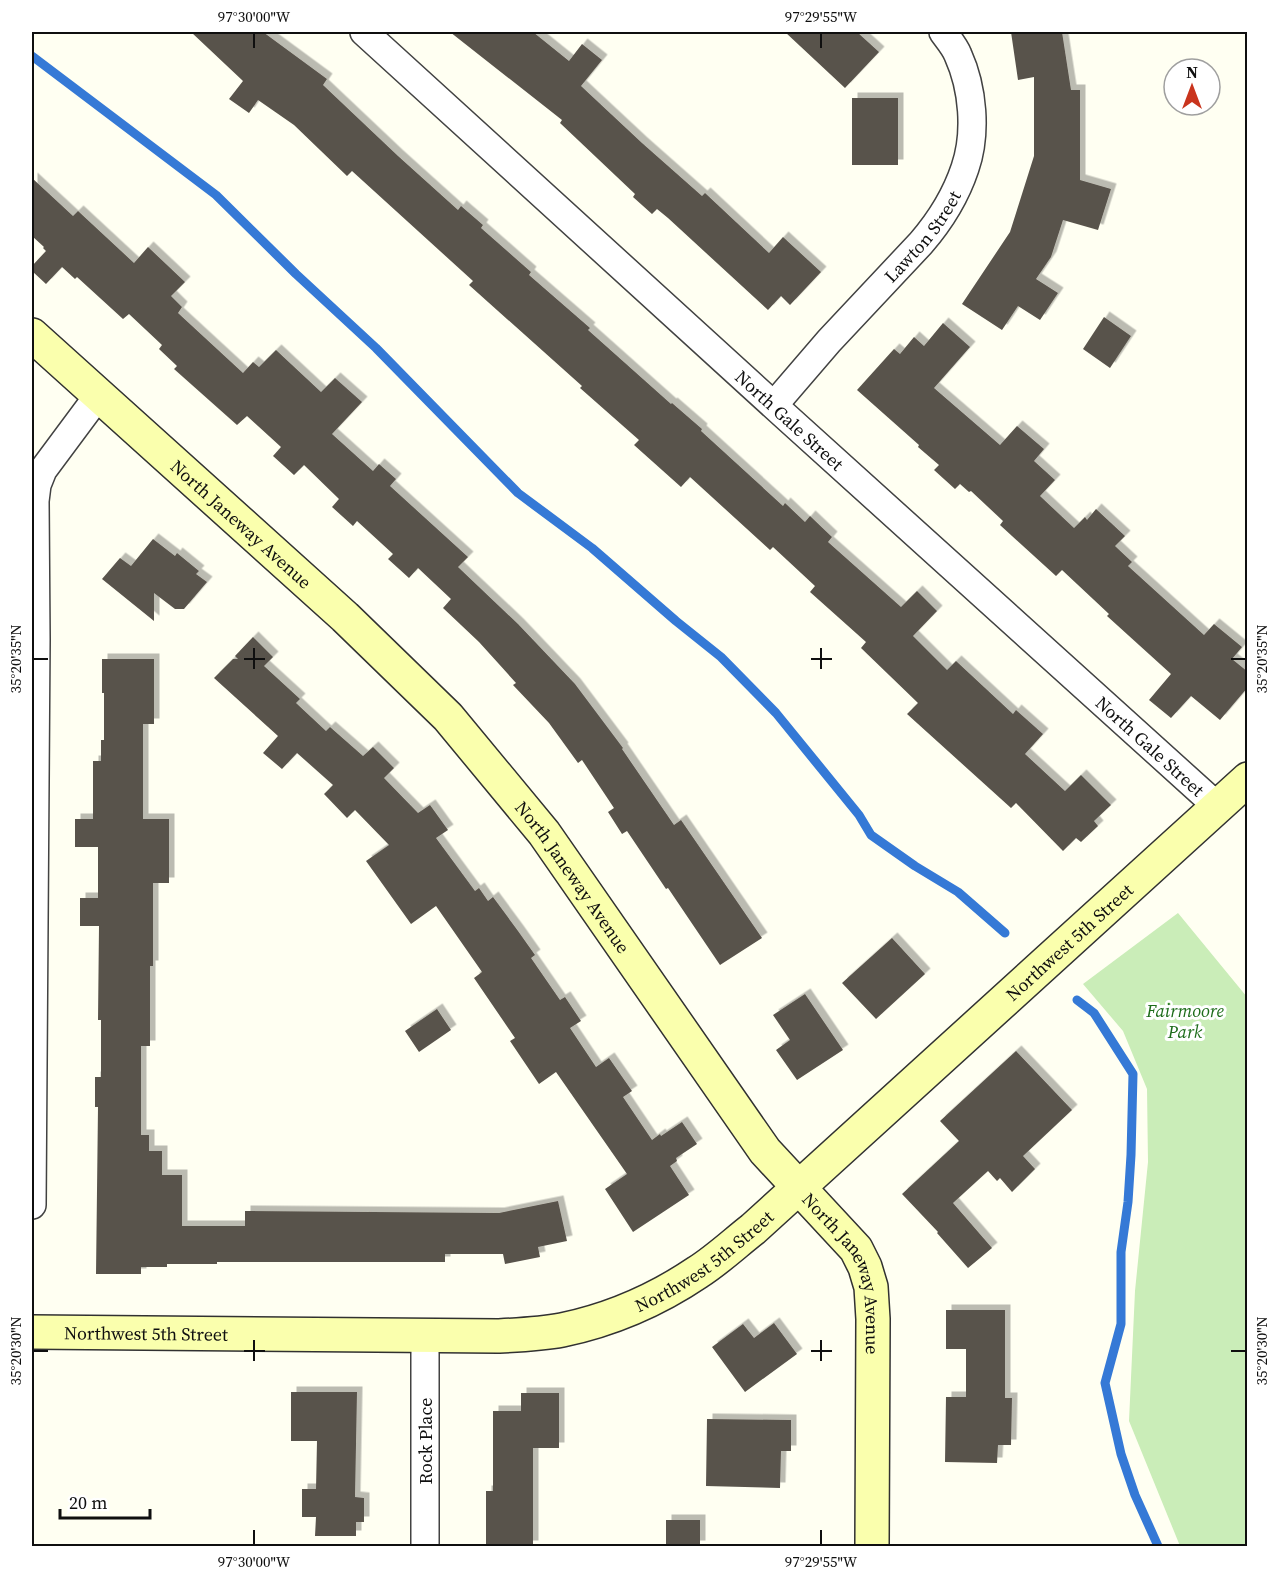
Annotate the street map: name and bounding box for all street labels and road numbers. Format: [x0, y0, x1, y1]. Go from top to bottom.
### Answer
street label: Lawton Street [878, 186, 966, 287]
street label: North Gale Street [730, 364, 850, 476]
street label: North Janeway Avenue [166, 454, 318, 594]
street label: North Gale Street [1091, 690, 1210, 802]
street label: North Janeway Avenue [510, 795, 636, 958]
street label: Northwest 5th Street [1000, 877, 1138, 1006]
street label: North Janeway Avenue [797, 1187, 886, 1355]
street label: Northwest 5th Street [631, 1204, 779, 1318]
street label: Northwest 5th Street [64, 1320, 228, 1346]
street label: Rock Place [413, 1398, 438, 1484]

